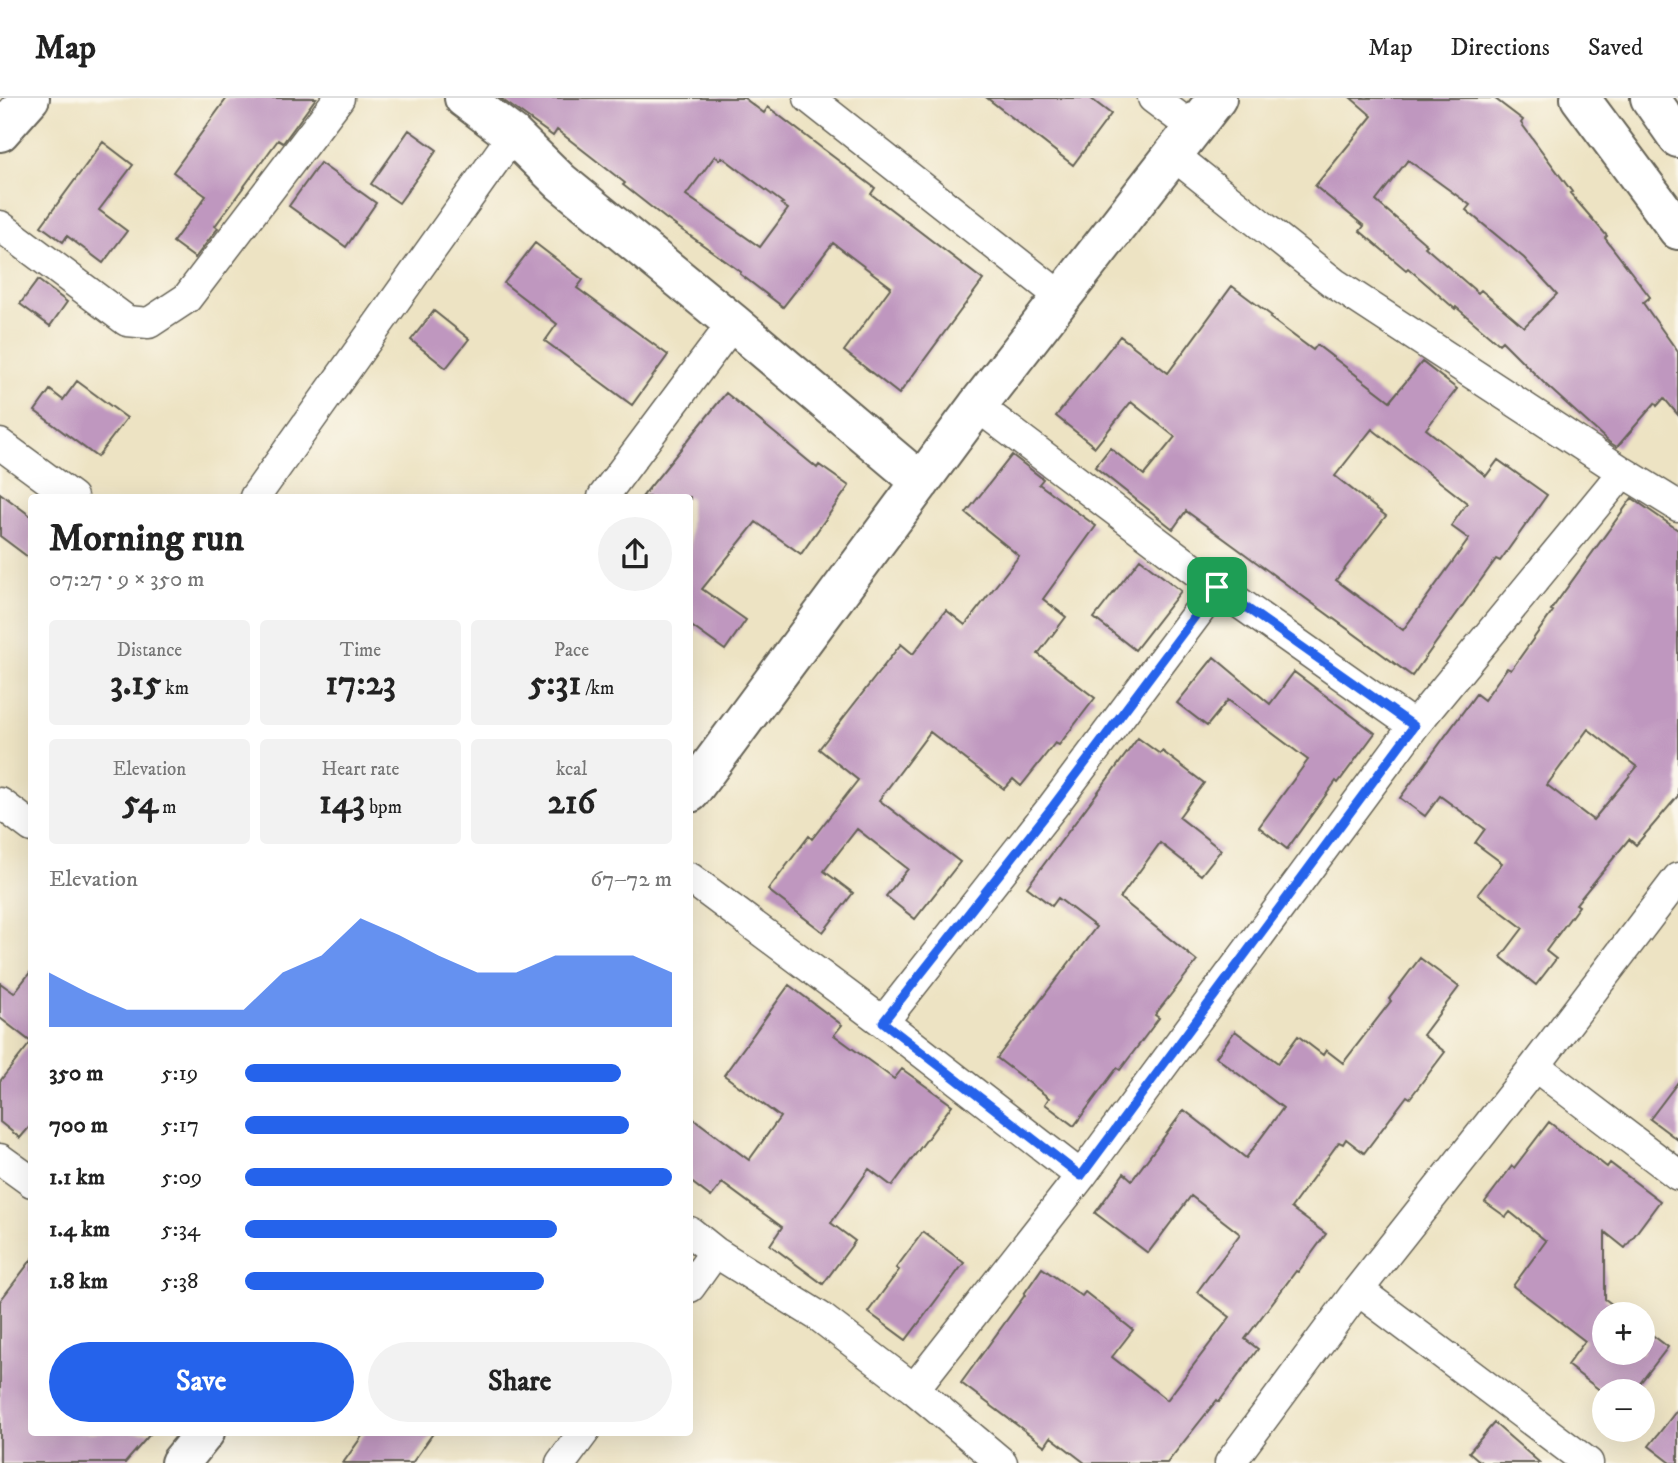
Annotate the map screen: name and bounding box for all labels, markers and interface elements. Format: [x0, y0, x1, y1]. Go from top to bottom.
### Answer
text: Map [35, 28, 96, 69]
text: Map [1368, 33, 1413, 63]
text: Directions [1451, 33, 1550, 63]
text: Saved [1588, 33, 1643, 63]
text: Morning run [49, 515, 244, 563]
button: share [598, 517, 672, 591]
pin [1187, 557, 1247, 617]
text: 07:27 · 9 × 350 m [49, 565, 205, 594]
icon: arrive [1198, 568, 1236, 606]
text: Distance [117, 639, 182, 662]
text: Time [340, 639, 381, 662]
text: Pace [554, 639, 589, 662]
text: 3.15 [110, 662, 161, 706]
text: 17:23 [325, 662, 396, 706]
text: 5:31 [529, 662, 581, 706]
text: km [161, 677, 189, 700]
text: /km [581, 677, 614, 700]
text: Elevation [113, 758, 186, 781]
text: Heart rate [322, 758, 399, 781]
text: kcal [556, 758, 587, 781]
text: 54 [122, 781, 158, 825]
text: 143 [319, 781, 365, 825]
text: 216 [547, 781, 596, 825]
text: m [158, 796, 177, 819]
text: bpm [365, 796, 402, 819]
text: Elevation [49, 865, 138, 894]
text: 67–72 m [590, 865, 672, 894]
text: 350 m [49, 1059, 104, 1088]
text: 5:19 [161, 1059, 198, 1088]
text: 700 m [49, 1111, 108, 1140]
text: 5:17 [161, 1111, 199, 1140]
text: 1.1 km [49, 1163, 105, 1192]
text: 5:09 [161, 1163, 202, 1192]
text: 1.4 km [49, 1215, 110, 1244]
text: 5:34 [161, 1215, 200, 1244]
text: 1.8 km [49, 1267, 108, 1296]
text: 5:38 [161, 1267, 199, 1296]
map controls [1592, 1302, 1655, 1442]
button: + [1592, 1302, 1655, 1365]
button: Save [49, 1342, 354, 1422]
button: Share [368, 1342, 672, 1422]
button: − [1592, 1379, 1655, 1442]

